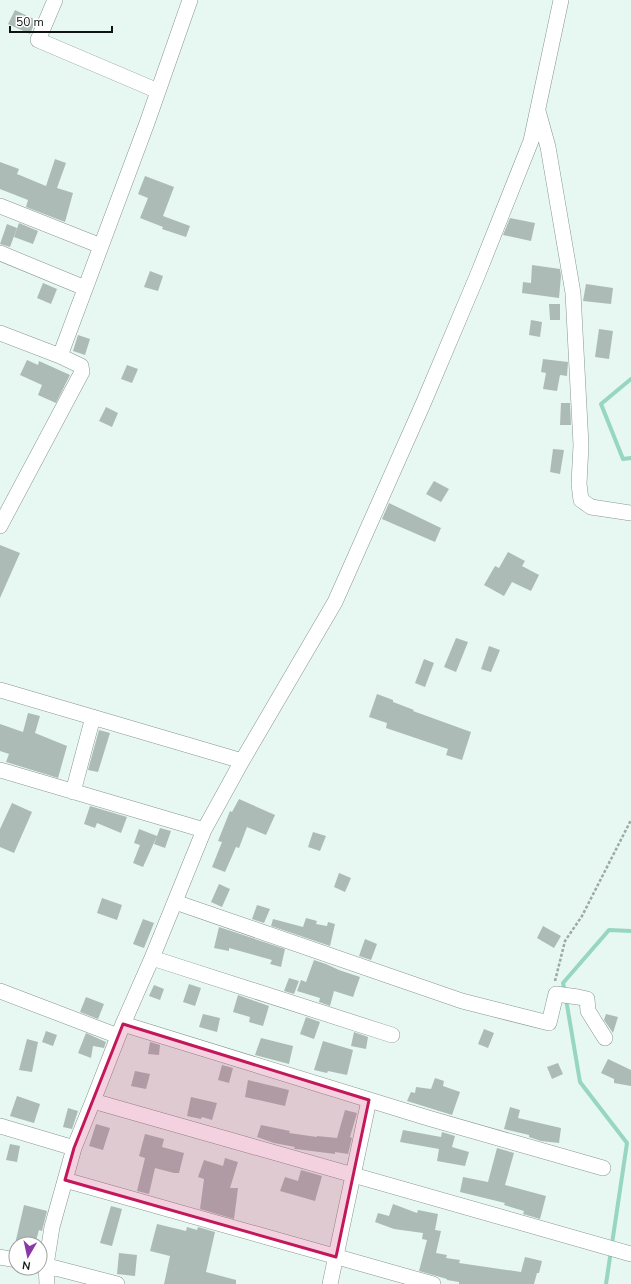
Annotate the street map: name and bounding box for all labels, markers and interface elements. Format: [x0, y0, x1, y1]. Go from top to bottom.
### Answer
scale bar [10, 8, 112, 34]
text: 50 m [16, 14, 44, 30]
north arrow [8, 1236, 48, 1276]
text: N [21, 1257, 32, 1273]

